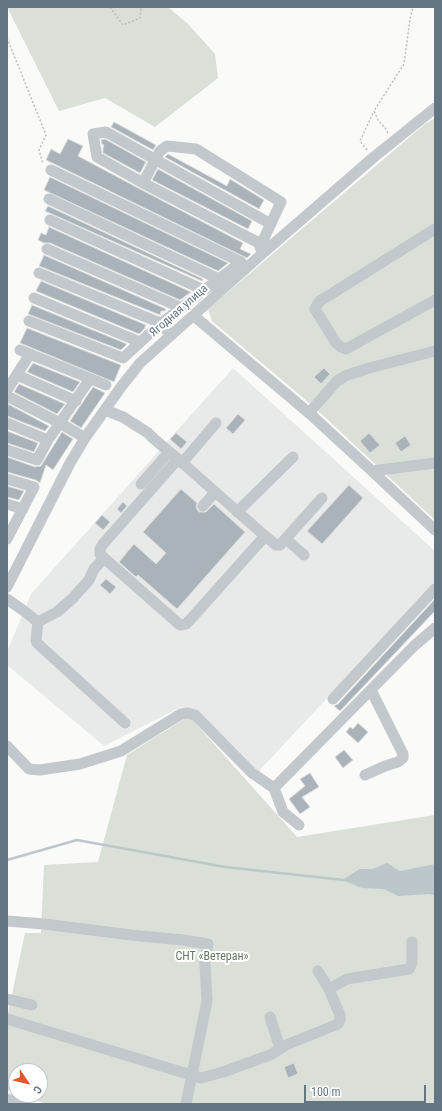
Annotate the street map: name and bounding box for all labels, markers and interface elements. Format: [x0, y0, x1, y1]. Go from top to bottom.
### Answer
street label: Ягодная улица [147, 282, 211, 340]
park label: СНТ «Ветеран» [175, 950, 249, 964]
north arrow [8, 1063, 48, 1103]
scale bar [306, 1077, 428, 1103]
text: С [30, 1083, 45, 1096]
text: 100 m [311, 1085, 341, 1099]

